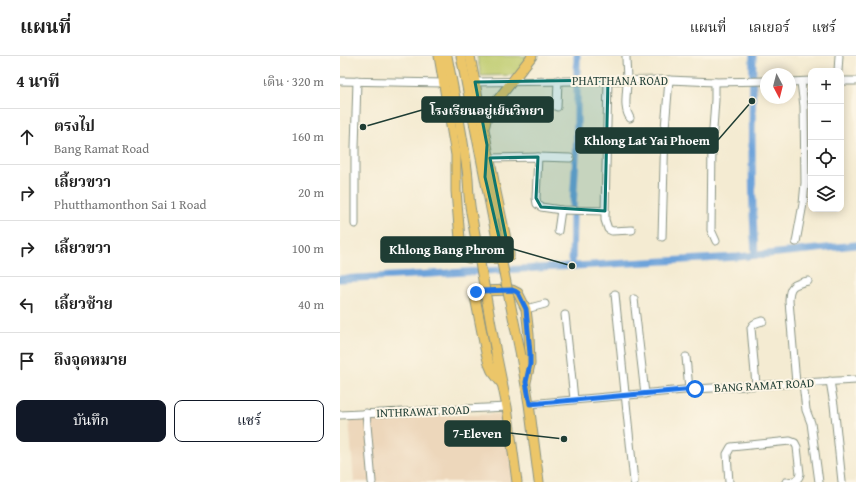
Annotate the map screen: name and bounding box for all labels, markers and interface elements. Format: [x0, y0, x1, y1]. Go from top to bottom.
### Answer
text: แผนที่ [20, 12, 71, 40]
text: แผนที่ [690, 17, 726, 37]
text: เลเยอร์ [748, 17, 790, 37]
text: แชร์ [812, 17, 836, 37]
text: 4 นาที [16, 68, 60, 93]
north arrow [760, 68, 796, 104]
map controls [808, 68, 844, 212]
button: + [808, 68, 844, 104]
text: เดิน · 320 m [263, 72, 324, 91]
street label: PHATTHANA ROAD [572, 72, 668, 89]
callout: โรงเรียนอยู่เย็นวิทยา [422, 97, 553, 122]
text: โรงเรียนอยู่เย็นวิทยา [429, 101, 544, 120]
button: − [808, 104, 844, 140]
text: ตรงไป [54, 115, 95, 136]
icon: ahead [16, 126, 38, 148]
text: 160 m [292, 127, 324, 146]
callout: Khlong Lat Yai Phoem [576, 128, 718, 153]
text: Khlong Lat Yai Phoem [584, 131, 711, 150]
text: Bang Ramat Road [54, 139, 149, 158]
button: locate [808, 140, 844, 176]
text: เลี้ยวขวา [54, 171, 111, 192]
button: layers [808, 176, 844, 212]
icon: right [16, 182, 38, 204]
text: 20 m [298, 183, 324, 202]
text: Phutthamonthon Sai 1 Road [54, 195, 207, 214]
text: เลี้ยวขวา [54, 237, 111, 258]
callout: Khlong Bang Phrom [381, 237, 513, 262]
icon: right [16, 238, 38, 260]
text: 100 m [292, 239, 324, 258]
text: Khlong Bang Phrom [389, 240, 506, 259]
route end [467, 283, 485, 301]
text: เลี้ยวซ้าย [54, 293, 113, 314]
icon: left [16, 294, 38, 316]
text: 40 m [298, 295, 324, 314]
text: ถึงจุดหมาย [54, 349, 127, 370]
icon: arrive [16, 350, 38, 372]
street label: BANG RAMAT ROAD [714, 374, 814, 396]
route start [686, 380, 704, 398]
button: บันทึก [16, 400, 166, 442]
button: แชร์ [174, 400, 324, 442]
street label: INTHRAWAT ROAD [376, 401, 470, 421]
callout: 7-Eleven [445, 421, 510, 446]
text: 7-Eleven [452, 424, 502, 443]

